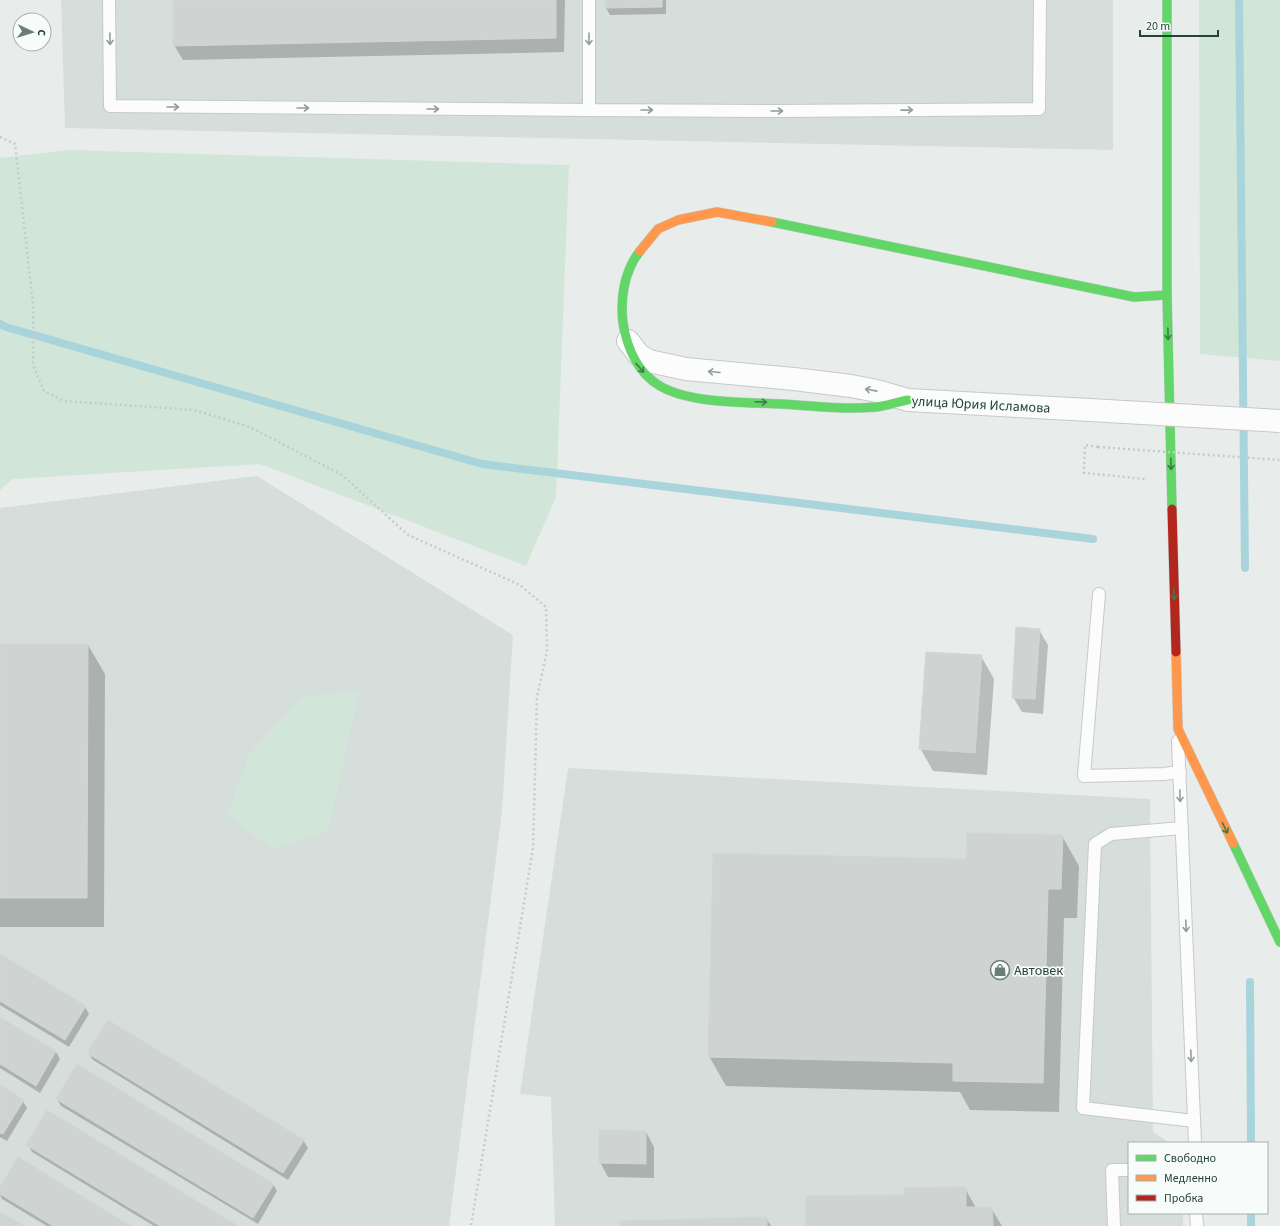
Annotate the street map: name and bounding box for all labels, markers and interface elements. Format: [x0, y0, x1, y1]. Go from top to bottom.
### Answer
north arrow [12, 12, 52, 52]
scale bar [1140, 12, 1218, 38]
text: 20 m [1146, 18, 1170, 35]
text: С [34, 29, 49, 37]
one-way arrow [106, 32, 113, 45]
one-way arrow [585, 32, 593, 45]
one-way arrow [166, 103, 179, 111]
one-way arrow [296, 104, 309, 112]
one-way arrow [426, 105, 439, 113]
one-way arrow [640, 106, 653, 114]
one-way arrow [900, 106, 913, 114]
one-way arrow [770, 107, 783, 115]
one-way arrow [1164, 327, 1172, 340]
one-way arrow [636, 363, 645, 374]
one-way arrow [708, 368, 721, 376]
one-way arrow [865, 386, 878, 394]
street label: улица Юрия Исламова [911, 391, 1051, 419]
one-way arrow [754, 398, 767, 406]
one-way arrow [1167, 457, 1175, 470]
one-way arrow [1171, 587, 1178, 600]
one-way arrow [1177, 789, 1184, 802]
one-way arrow [1222, 821, 1229, 833]
one-way arrow [1182, 919, 1190, 932]
shop icon: Автовек [989, 959, 1011, 981]
place label: Автовек [1014, 961, 1063, 981]
one-way arrow [1188, 1049, 1195, 1062]
legend [1128, 1142, 1268, 1214]
text: Свободно [1164, 1150, 1216, 1167]
text: Медленно [1164, 1170, 1218, 1187]
text: Пробка [1164, 1190, 1203, 1207]

